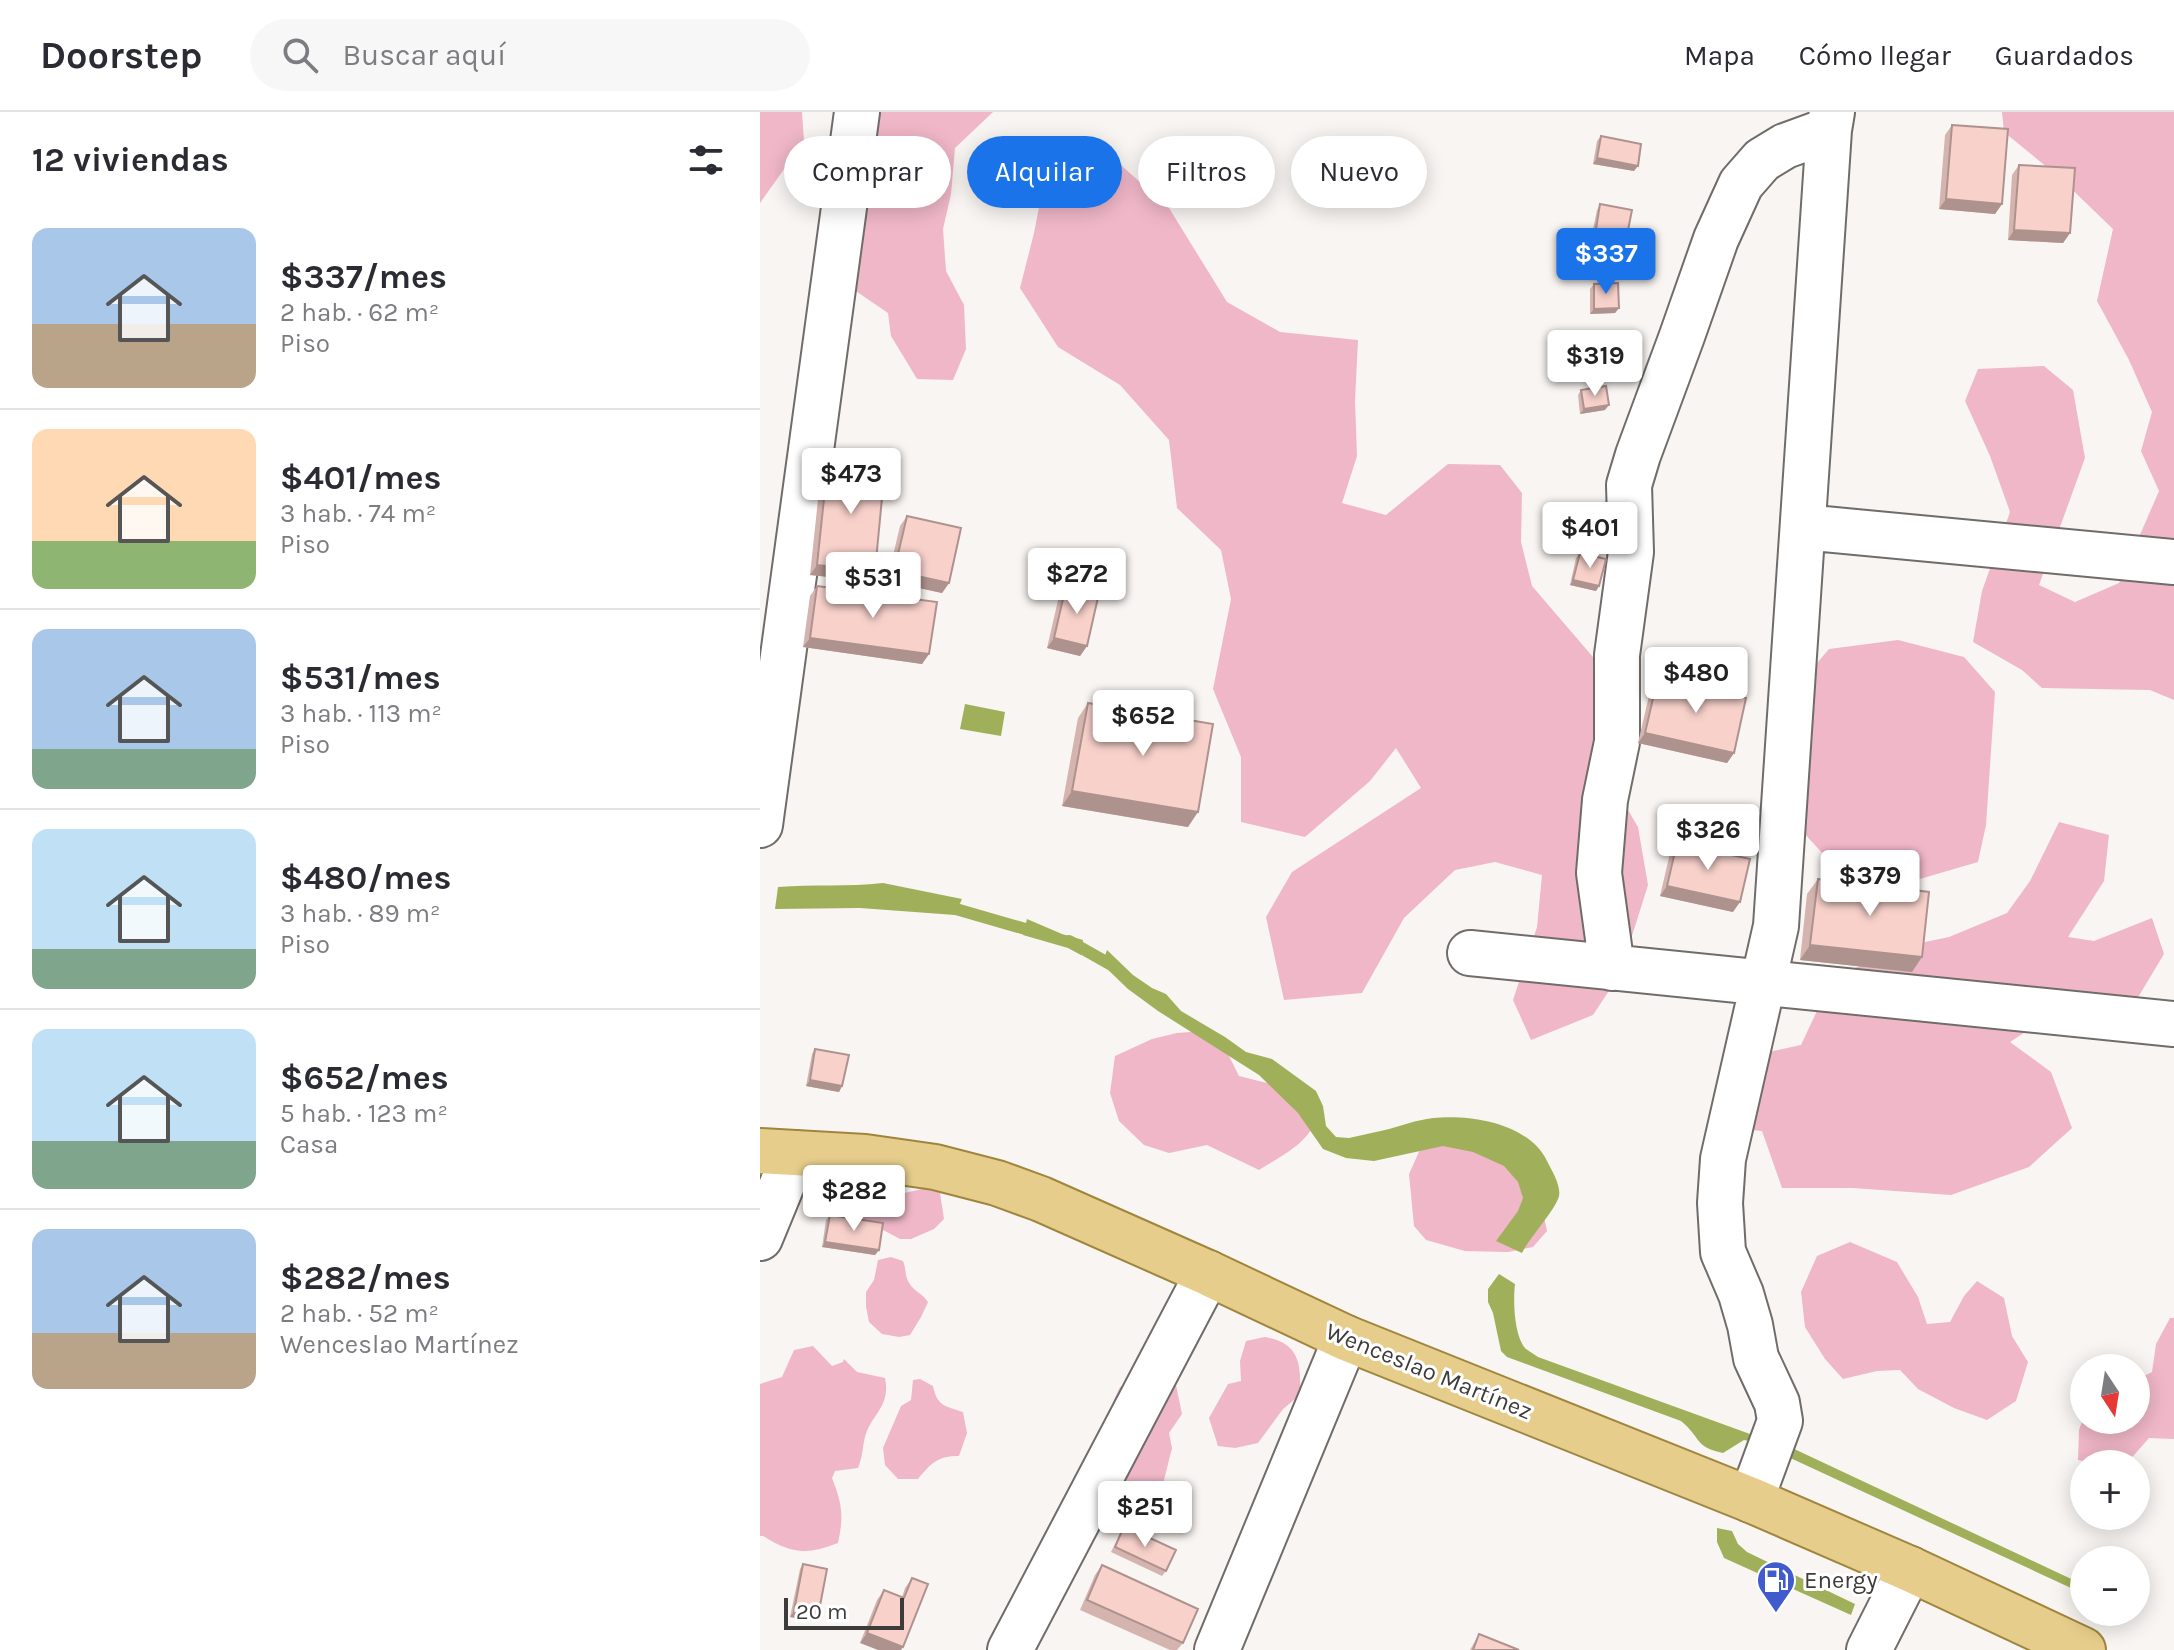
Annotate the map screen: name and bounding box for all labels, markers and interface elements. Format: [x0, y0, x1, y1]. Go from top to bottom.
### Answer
search box [250, 19, 810, 91]
text: Doorstep [40, 33, 202, 78]
icon: search [278, 33, 322, 77]
text: Buscar aquí [342, 37, 506, 73]
text: Mapa [1684, 39, 1755, 72]
text: Cómo llegar [1799, 39, 1951, 72]
text: Guardados [1995, 39, 2134, 72]
chip: Comprar [784, 136, 951, 208]
chip: Alquilar [967, 136, 1122, 208]
chip: Filtros [1138, 136, 1275, 208]
chip: Nuevo [1291, 136, 1427, 208]
icon: filters [684, 138, 728, 182]
text: 12 viviendas [32, 140, 229, 180]
pin: $337 [1559, 228, 1653, 296]
text: $337 [1574, 238, 1638, 269]
text: $337/mes [280, 257, 447, 297]
icon: home [96, 260, 192, 356]
text: 2 hab. · 62 m² [280, 297, 439, 328]
text: Piso [280, 328, 330, 359]
pin: $319 [1548, 330, 1642, 398]
text: $319 [1565, 340, 1625, 371]
pin: $473 [804, 448, 898, 516]
text: $401/mes [280, 458, 442, 498]
text: $473 [820, 458, 882, 489]
icon: home [96, 461, 192, 557]
text: 3 hab. · 74 m² [280, 498, 436, 529]
pin: $401 [1543, 502, 1637, 570]
text: $401 [1560, 512, 1620, 543]
text: Piso [280, 529, 330, 560]
pin: $272 [1030, 548, 1124, 616]
pin: $531 [826, 552, 920, 620]
text: $272 [1046, 558, 1108, 589]
text: $531 [844, 562, 902, 593]
pin: $480 [1649, 647, 1743, 715]
text: $480 [1663, 657, 1729, 688]
text: $531/mes [280, 658, 441, 698]
icon: home [96, 661, 192, 757]
pin: $652 [1096, 690, 1190, 758]
text: 3 hab. · 113 m² [280, 698, 442, 729]
text: $652 [1111, 700, 1175, 731]
text: Piso [280, 729, 330, 760]
pin: $326 [1661, 804, 1755, 872]
text: $326 [1675, 814, 1741, 845]
pin: $379 [1823, 850, 1917, 918]
text: $480/mes [280, 858, 451, 898]
text: $379 [1839, 860, 1901, 891]
icon: home [96, 861, 192, 957]
text: 3 hab. · 89 m² [280, 898, 441, 929]
text: Piso [280, 929, 330, 960]
text: $652/mes [280, 1058, 449, 1098]
icon: home [96, 1061, 192, 1157]
text: 5 hab. · 123 m² [280, 1098, 448, 1129]
text: Casa [280, 1129, 338, 1160]
pin: $282 [807, 1165, 901, 1233]
text: $282 [821, 1175, 887, 1206]
text: $282/mes [280, 1258, 451, 1298]
icon: home [96, 1261, 192, 1357]
text: 2 hab. · 52 m² [280, 1298, 439, 1329]
street label: Wenceslao Martínez [1322, 1317, 1536, 1425]
text: Wenceslao Martínez [280, 1329, 519, 1360]
north arrow [2070, 1354, 2150, 1434]
map controls [2070, 1354, 2150, 1626]
button: + [2070, 1450, 2150, 1530]
pin: $251 [1098, 1481, 1192, 1549]
text: $251 [1116, 1491, 1174, 1522]
button: − [2070, 1546, 2150, 1626]
fuel station icon: Energy [1755, 1559, 1797, 1614]
place label: Energy [1804, 1566, 1878, 1594]
scale bar [784, 1594, 904, 1630]
text: 20 m [796, 1599, 848, 1625]

